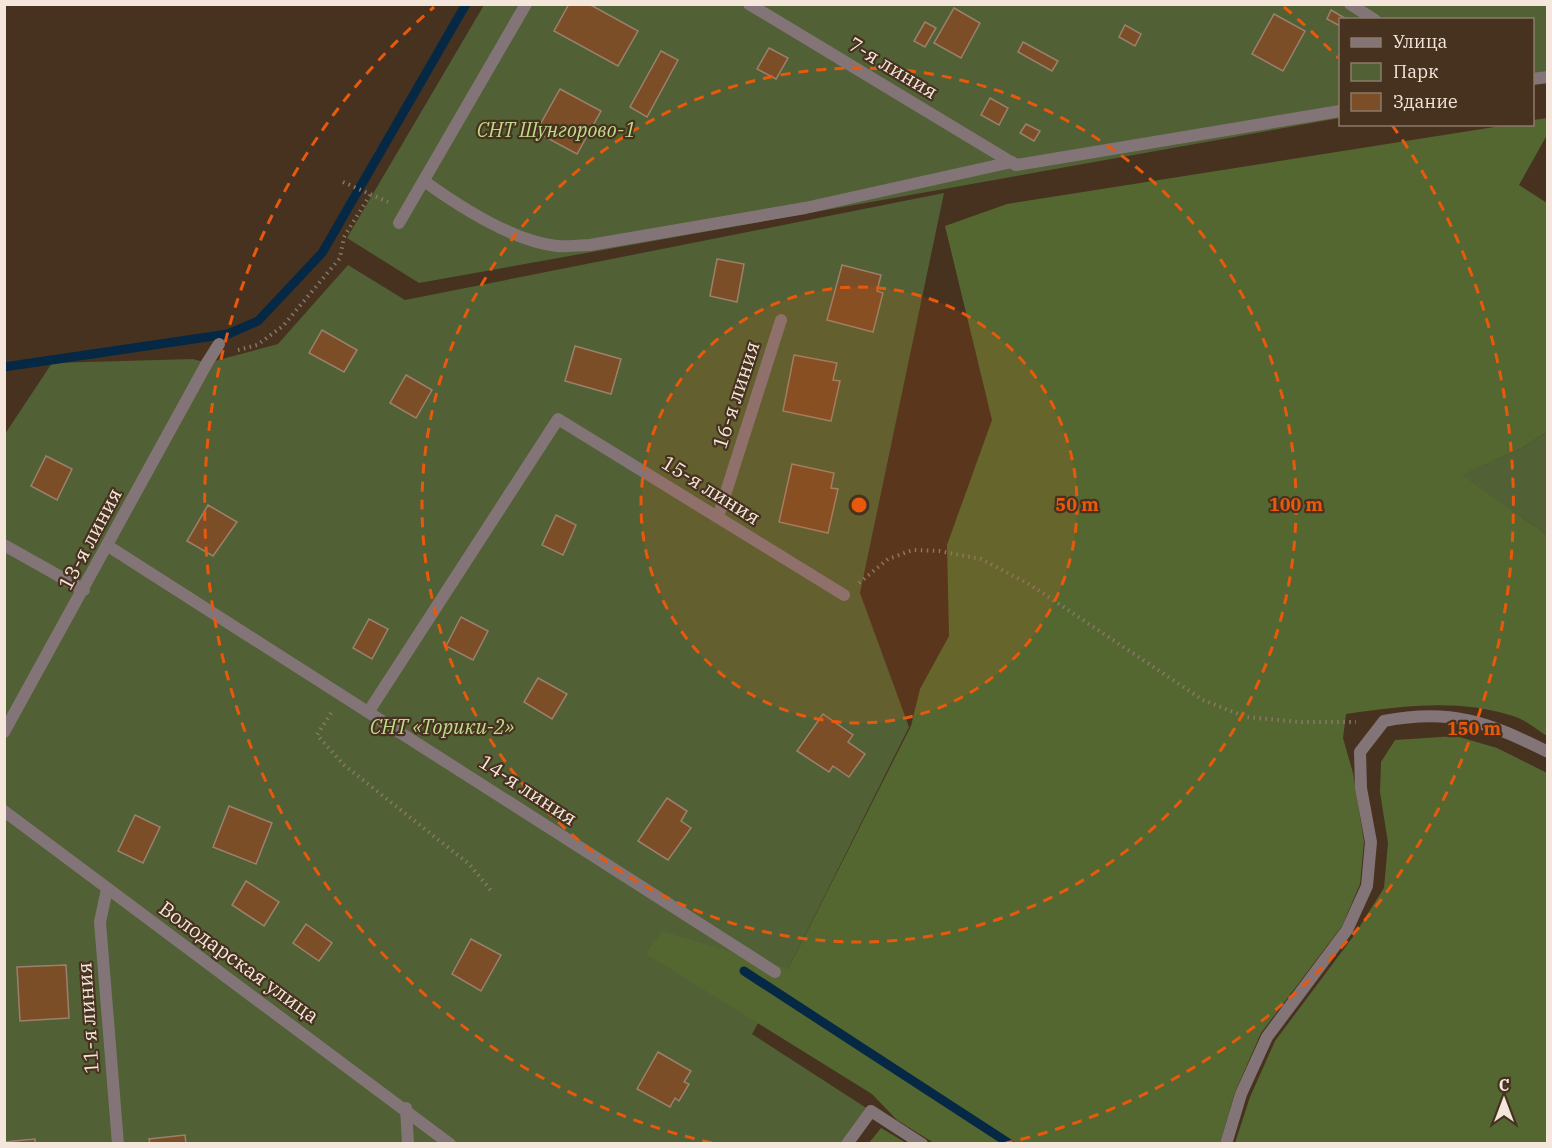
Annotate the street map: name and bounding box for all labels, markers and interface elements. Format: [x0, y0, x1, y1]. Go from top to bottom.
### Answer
legend [1339, 18, 1534, 126]
street label: 7-я линия [844, 30, 943, 105]
text: Улица [1393, 30, 1448, 53]
text: Парк [1393, 60, 1439, 83]
text: Здание [1393, 90, 1458, 113]
park label: СНТ Шунгорово-1 [477, 116, 635, 143]
street label: 16-я линия [705, 338, 766, 452]
street label: 15-я линия [657, 449, 766, 531]
street label: 13-я линия [51, 483, 128, 594]
text: 50 m [1055, 493, 1099, 516]
text: 100 m [1269, 493, 1324, 516]
centre of rings [849, 495, 869, 515]
park label: СНТ «Торики-2» [370, 713, 514, 740]
text: 150 m [1447, 717, 1502, 740]
street label: 14-я линия [474, 748, 582, 831]
street label: Володарская улица [154, 894, 325, 1029]
street label: 11-я линия [70, 961, 105, 1075]
north arrow [1474, 1070, 1534, 1130]
text: С [1499, 1075, 1509, 1095]

